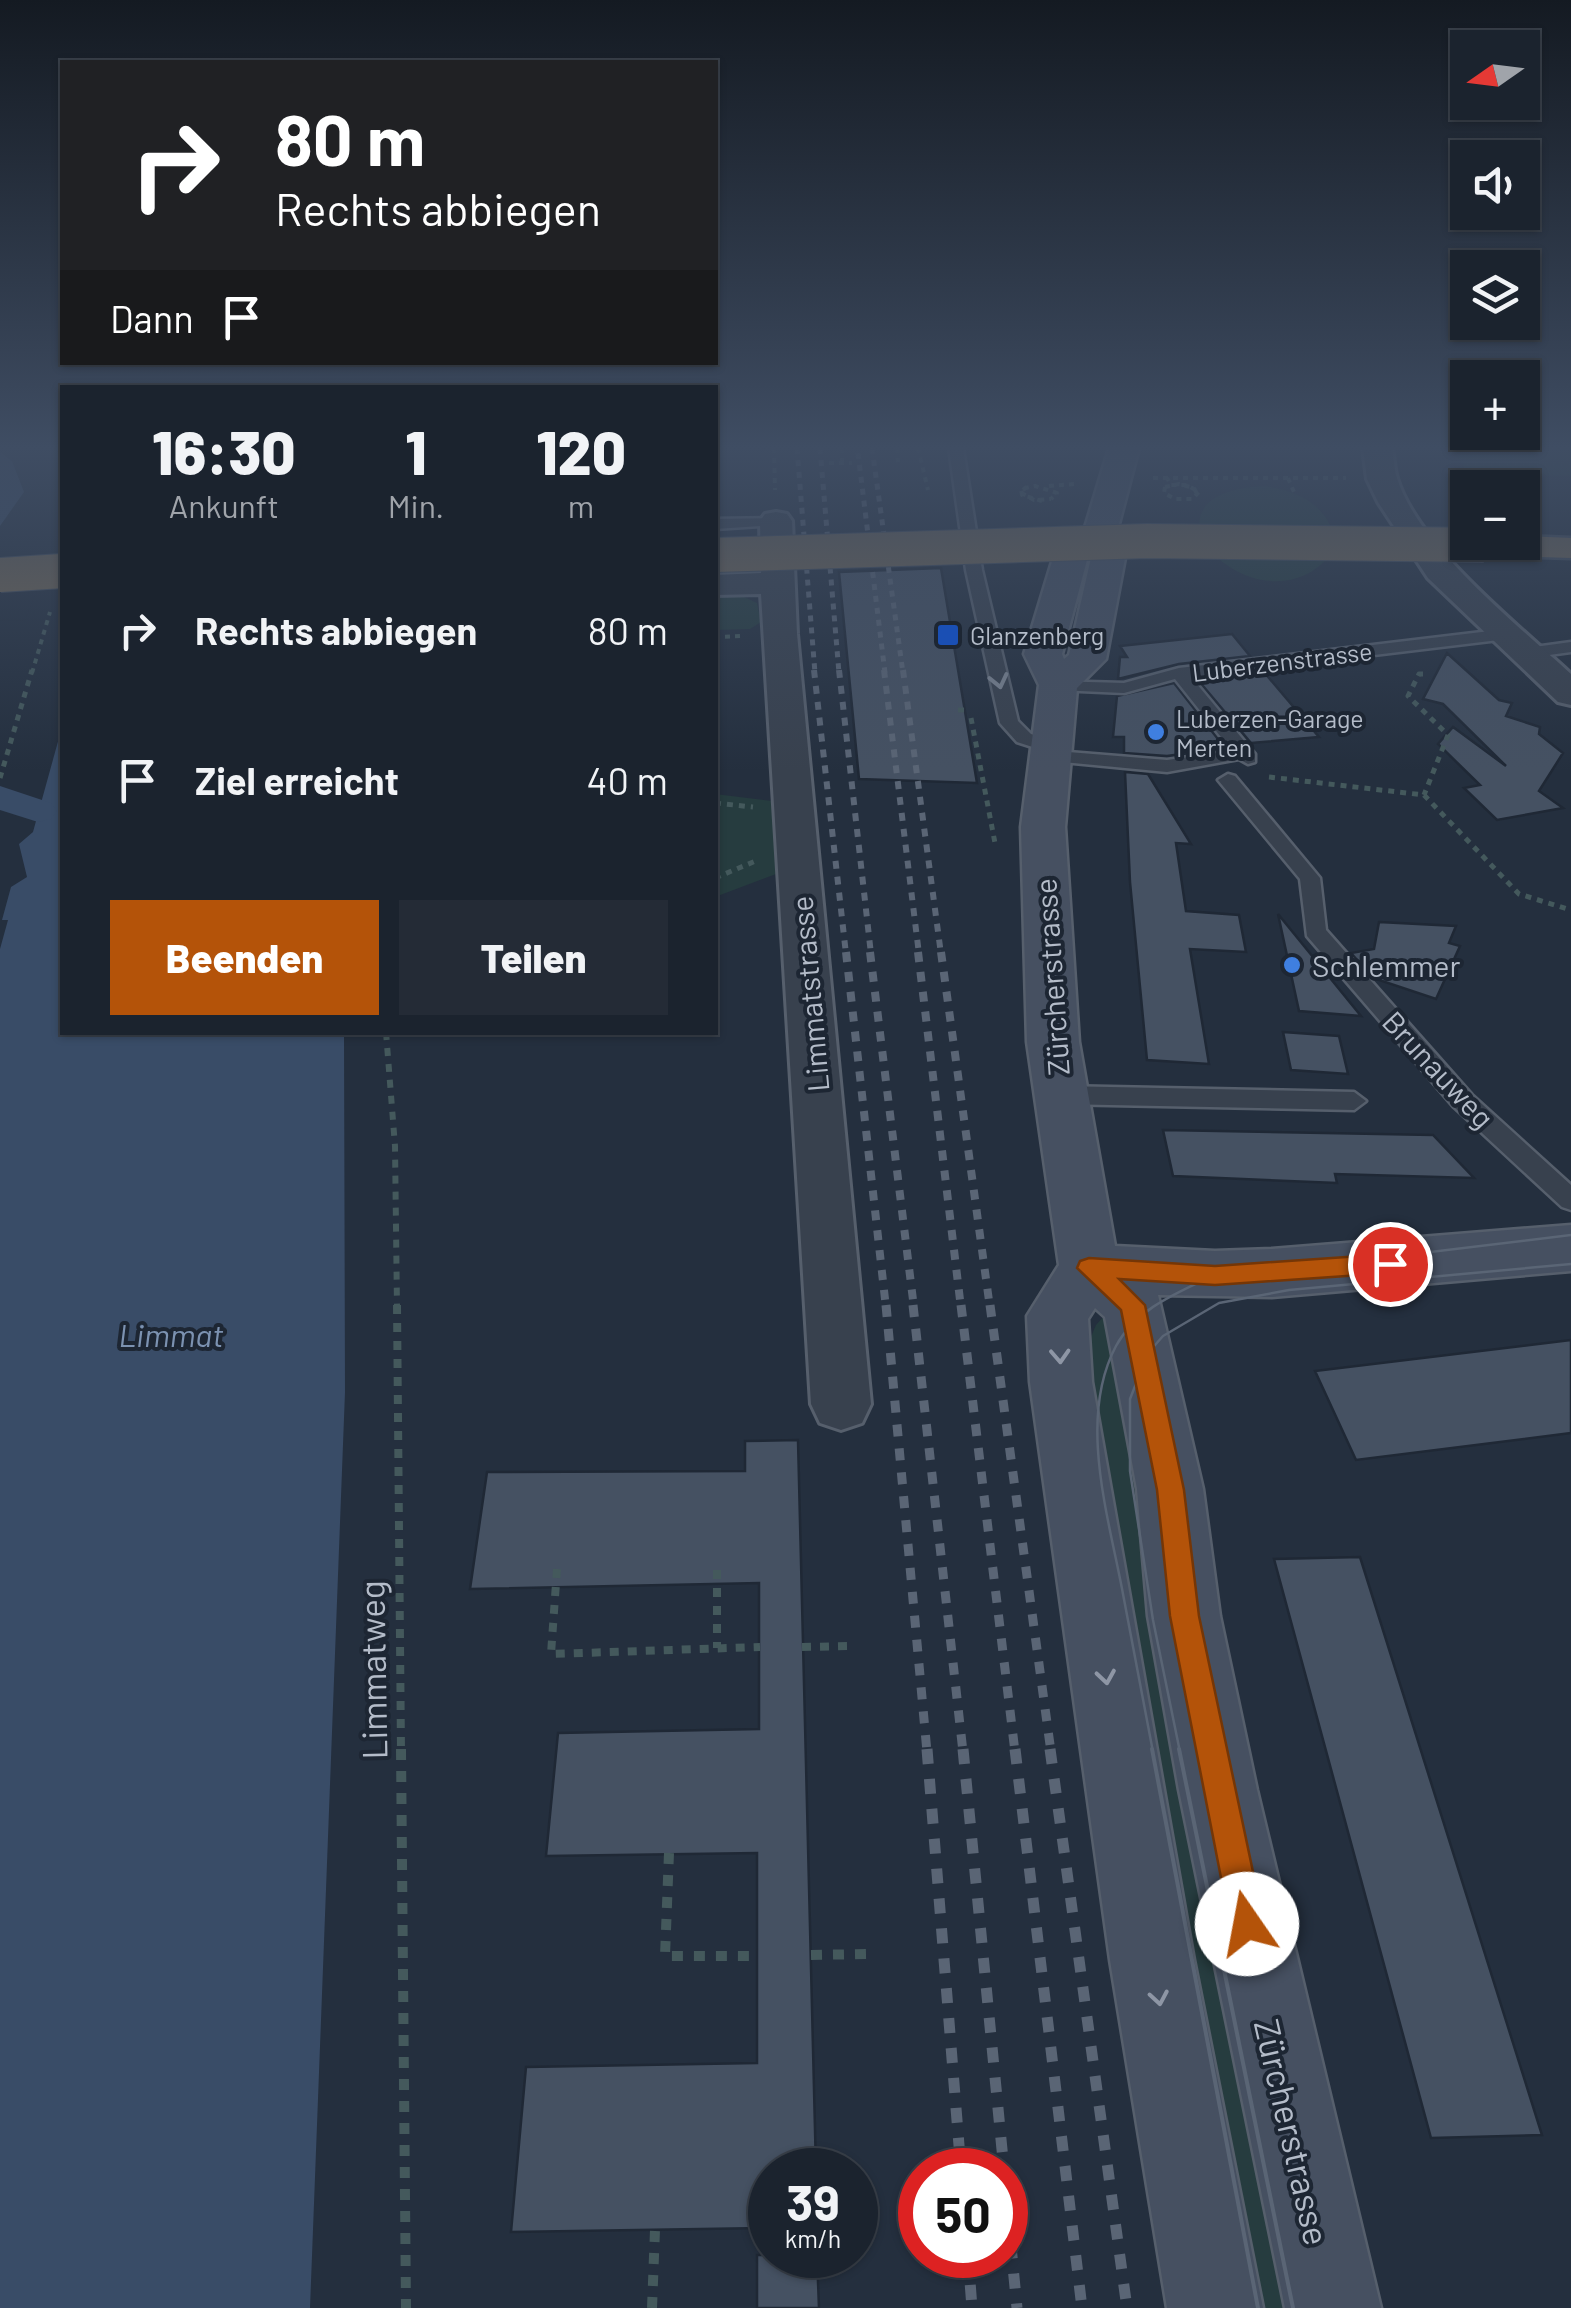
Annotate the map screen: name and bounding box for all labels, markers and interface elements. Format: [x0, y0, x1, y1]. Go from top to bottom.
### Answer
north arrow [1450, 30, 1540, 120]
map controls [1450, 30, 1540, 560]
text: 80 m [275, 96, 425, 180]
icon: right [110, 100, 240, 230]
button: sound [1450, 140, 1540, 230]
text: Rechts abbiegen [275, 181, 601, 235]
button: layers [1450, 250, 1540, 340]
icon: arrive [214, 290, 269, 345]
text: Dann [110, 295, 194, 341]
button: + [1450, 360, 1540, 450]
text: 16:30 [152, 415, 296, 487]
text: 1 [405, 415, 427, 487]
text: 120 [536, 415, 626, 487]
button: − [1450, 470, 1540, 560]
text: Ankunft [169, 486, 279, 524]
text: Min. [388, 486, 444, 524]
text: m [568, 486, 594, 524]
icon: right [110, 603, 165, 658]
text: Rechts abbiegen [195, 607, 477, 653]
text: 80 m [588, 607, 668, 653]
place label: Glanzenberg [970, 620, 1104, 650]
marker: Glanzenberg [935, 622, 961, 648]
street label: Luberzenstrasse [1190, 635, 1374, 687]
one-way arrow [987, 672, 1008, 689]
place label: Luberzen-Garage Merten [1176, 703, 1364, 762]
marker: Luberzen-Garage Merten [1145, 721, 1167, 743]
icon: arrive [110, 753, 165, 808]
text: Ziel erreicht [195, 757, 399, 803]
text: 40 m [587, 757, 668, 803]
street label: Zürcherstrasse [1026, 877, 1076, 1077]
street label: Limmatstrasse [783, 895, 835, 1093]
button: Beenden [110, 900, 379, 1015]
button: Teilen [399, 900, 668, 1015]
place label: Schlemmer [1312, 947, 1461, 983]
marker: Schlemmer [1281, 954, 1303, 976]
street label: Brunauweg [1376, 1003, 1502, 1135]
pin [1348, 1222, 1433, 1307]
icon: arrive [1363, 1237, 1418, 1292]
water label: Limmat [118, 1315, 224, 1353]
one-way arrow [1049, 1348, 1070, 1364]
street label: Limmatweg [349, 1580, 395, 1760]
one-way arrow [1095, 1669, 1116, 1685]
position arrow [1195, 1872, 1299, 1976]
one-way arrow [1148, 1990, 1169, 2006]
street label: Zürcherstrasse [1247, 2015, 1339, 2249]
speed limit sign: 50 [898, 2148, 1028, 2278]
text: 39 [786, 2171, 840, 2231]
text: km/h [785, 2223, 841, 2253]

